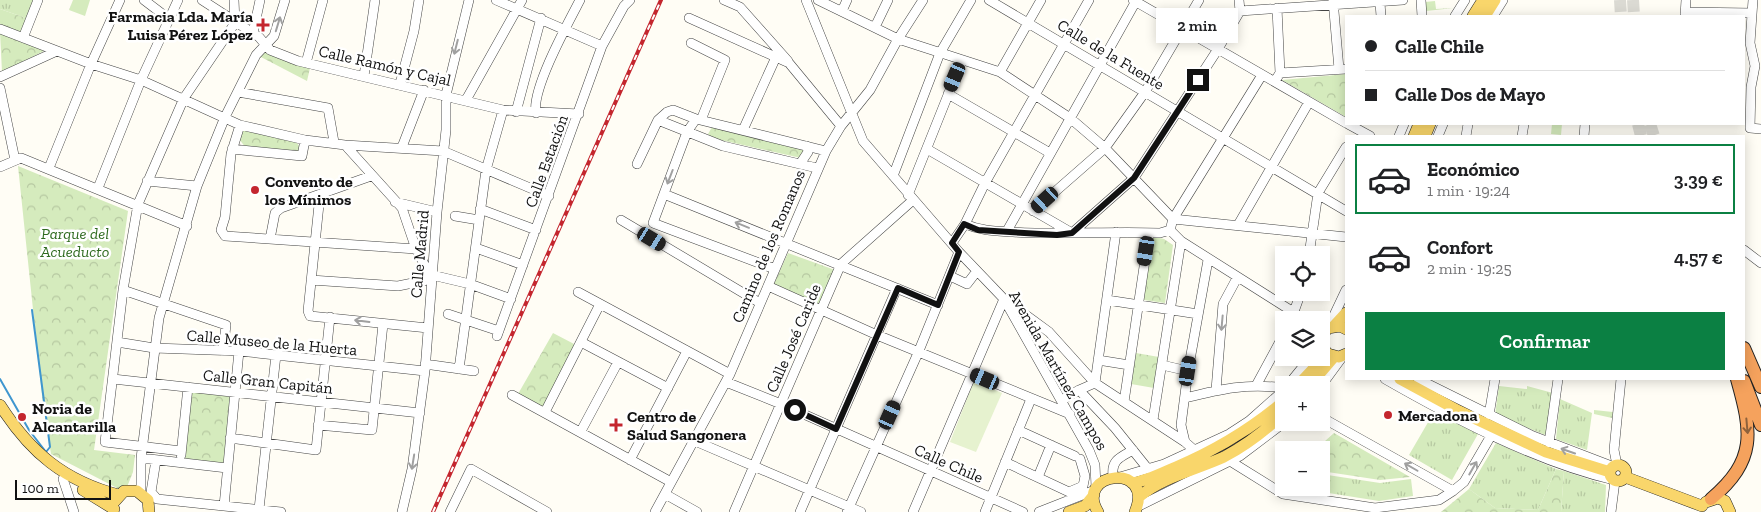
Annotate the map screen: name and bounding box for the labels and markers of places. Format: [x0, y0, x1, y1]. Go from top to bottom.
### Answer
place label: Farmacia Lda. María Luisa Pérez López [108, 7, 253, 44]
marker: Farmacia Lda. María Luisa Pérez López [257, 19, 269, 31]
place label: Convento de los Mínimos [265, 172, 353, 209]
marker: Convento de los Mínimos [249, 184, 261, 196]
place label: Noria de Alcantarilla [32, 399, 116, 436]
place label: Mercadona [1398, 406, 1478, 425]
place label: Centro de Salud Sangonera [627, 407, 746, 444]
marker: Mercadona [1382, 409, 1394, 421]
marker: Noria de Alcantarilla [16, 411, 28, 423]
marker: Centro de Salud Sangonera [609, 418, 623, 432]

